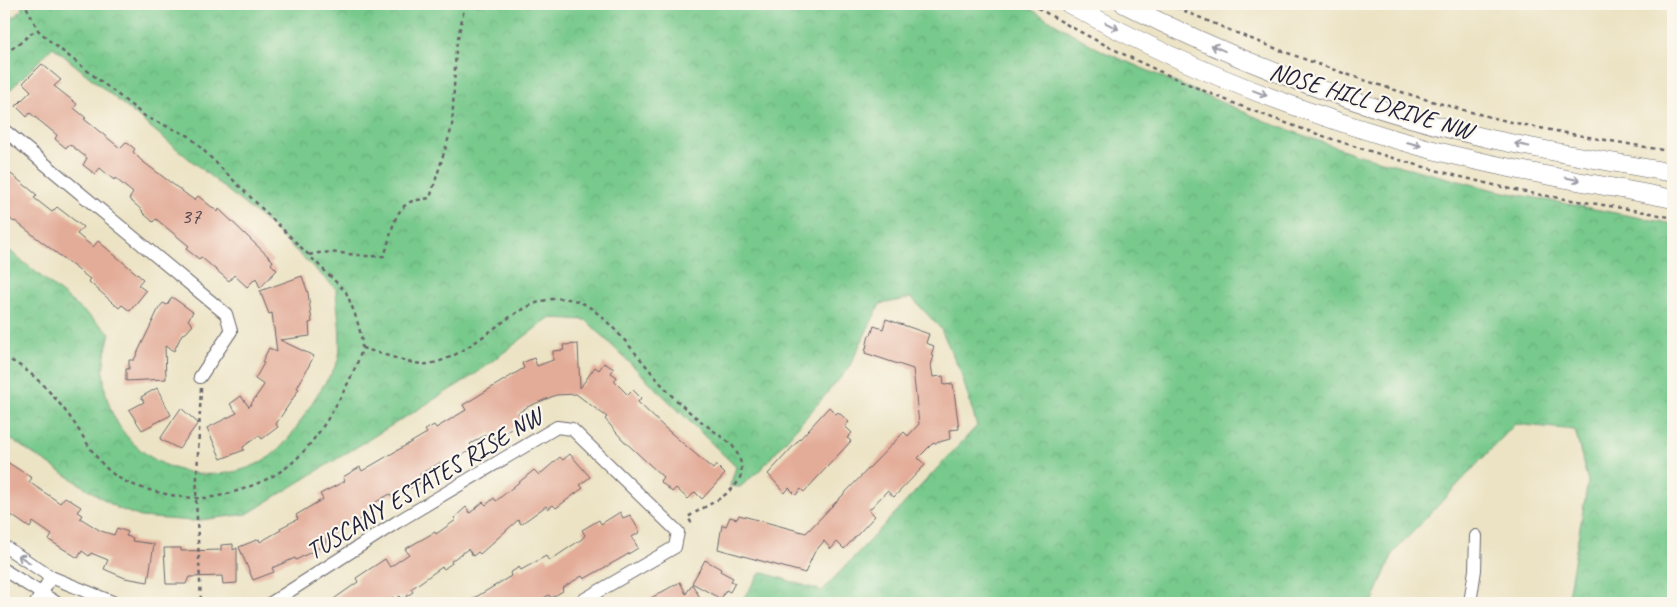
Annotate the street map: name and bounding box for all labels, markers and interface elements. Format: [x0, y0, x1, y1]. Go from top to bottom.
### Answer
one-way arrow [1104, 22, 1119, 32]
one-way arrow [1211, 43, 1226, 53]
street label: NOSE HILL DRIVE NW [1266, 55, 1480, 148]
one-way arrow [1252, 89, 1267, 98]
one-way arrow [1406, 140, 1422, 150]
one-way arrow [1515, 140, 1531, 149]
one-way arrow [1565, 175, 1581, 184]
house number: 37 [181, 202, 202, 230]
street label: TUSCANY ESTATES RISE NW [300, 399, 551, 567]
one-way arrow [17, 554, 31, 564]

